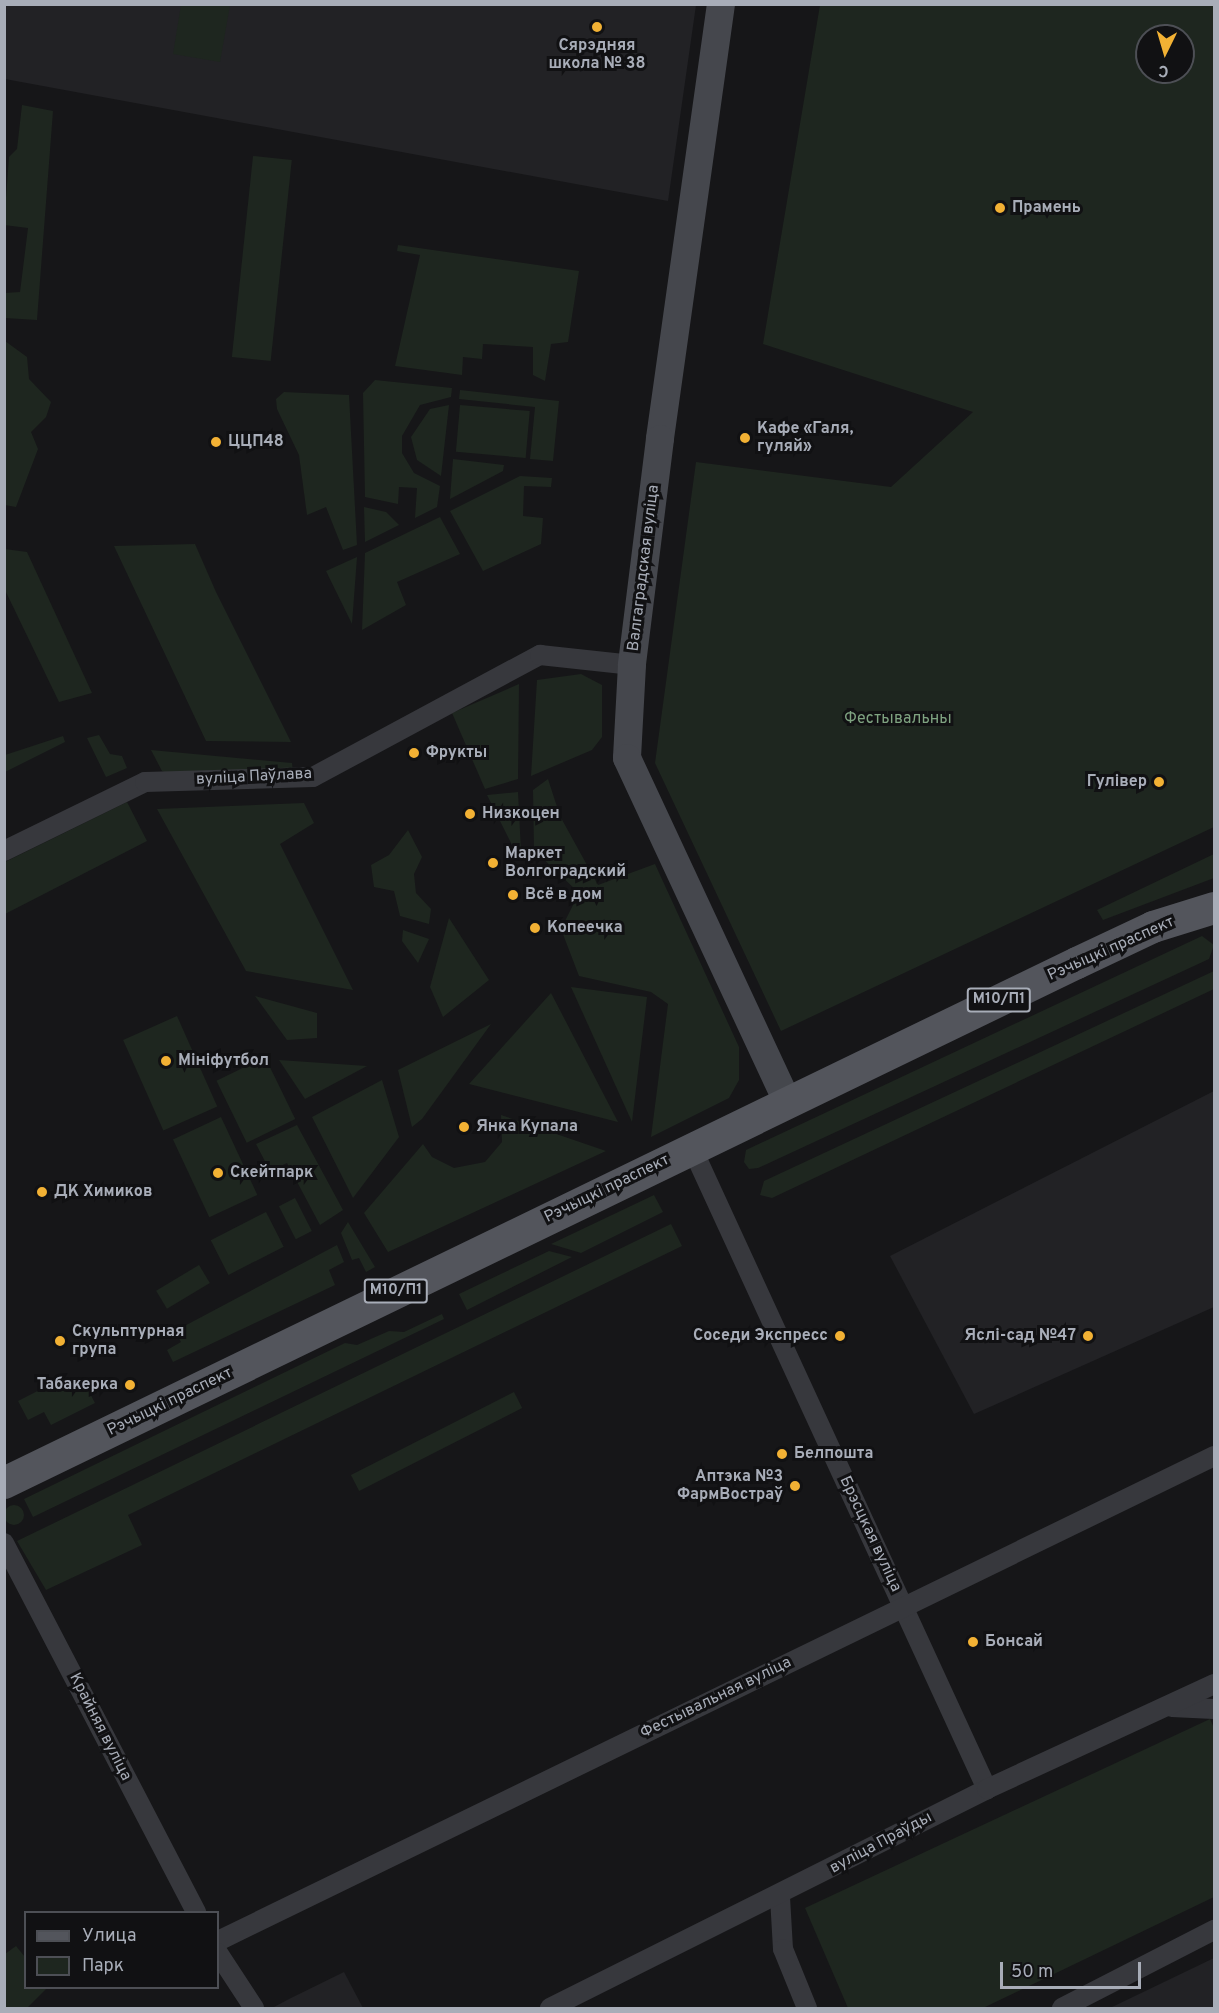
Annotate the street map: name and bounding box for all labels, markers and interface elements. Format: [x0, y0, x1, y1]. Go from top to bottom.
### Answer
marker: Сярэдняя школа № 38 [590, 20, 604, 34]
north arrow [1135, 24, 1195, 84]
place label: Сярэдняя школа № 38 [548, 36, 646, 74]
text: С [1158, 60, 1170, 80]
place label: Прамень [1012, 198, 1081, 218]
marker: Прамень [993, 201, 1007, 215]
place label: Кафе «Галя, гуляй» [757, 419, 854, 457]
marker: Кафе «Галя, гуляй» [738, 431, 752, 445]
place label: ЦЦП48 [228, 432, 284, 452]
marker: ЦЦП48 [209, 435, 223, 449]
street label: Валгаградская вуліца [624, 484, 664, 652]
park label: Фестывальны [844, 709, 952, 729]
place label: Фрукты [426, 743, 487, 763]
marker: Фрукты [407, 746, 421, 760]
street label: вуліца Паўлава [195, 764, 313, 790]
place label: Гулівер [1087, 772, 1147, 792]
marker: Гулівер [1152, 775, 1166, 789]
place label: Низкоцен [482, 804, 560, 824]
marker: Низкоцен [463, 807, 477, 821]
place label: Маркет Волгоградский [505, 844, 626, 882]
marker: Маркет Волгоградский [486, 856, 500, 870]
place label: Всё в дом [525, 885, 602, 905]
marker: Всё в дом [506, 888, 520, 902]
street label: Рэчыцкі праспект [1045, 912, 1177, 986]
place label: Копеечка [547, 918, 623, 938]
marker: Копеечка [528, 921, 542, 935]
road number: М10/П1 [966, 988, 1032, 1012]
place label: Мініфутбол [178, 1051, 269, 1071]
marker: Мініфутбол [159, 1054, 173, 1068]
place label: Янка Купала [476, 1117, 578, 1137]
marker: Янка Купала [457, 1120, 471, 1134]
street label: Рэчыцкі праспект [541, 1150, 673, 1228]
place label: Скейтпарк [230, 1163, 313, 1183]
marker: Скейтпарк [211, 1166, 225, 1180]
place label: ДК Химиков [54, 1182, 152, 1202]
marker: ДК Химиков [35, 1185, 49, 1199]
road number: М10/П1 [363, 1279, 429, 1303]
place label: Скульптурная група [72, 1322, 184, 1360]
place label: Соседи Экспресс [693, 1326, 828, 1346]
place label: Яслі-сад №47 [964, 1326, 1076, 1346]
marker: Соседи Экспресс [833, 1329, 847, 1343]
marker: Яслі-сад №47 [1081, 1329, 1095, 1343]
marker: Скульптурная група [53, 1334, 67, 1348]
street label: Рэчыцкі праспект [104, 1363, 236, 1441]
place label: Табакерка [37, 1375, 118, 1395]
marker: Табакерка [123, 1378, 137, 1392]
place label: Белпошта [794, 1444, 873, 1464]
marker: Белпошта [775, 1447, 789, 1461]
place label: Аптэка №3 ФармВостраў [677, 1467, 783, 1505]
street label: Брэсцкая вуліца [835, 1473, 905, 1595]
marker: Аптэка №3 ФармВостраў [788, 1479, 802, 1493]
place label: Бонсай [985, 1632, 1043, 1652]
marker: Бонсай [966, 1635, 980, 1649]
street label: Фестывальная вуліца [637, 1653, 795, 1743]
street label: Крайняя вуліца [65, 1670, 135, 1784]
street label: вуліца Праўды [827, 1808, 935, 1878]
legend [24, 1911, 219, 1989]
text: Улица [82, 1925, 136, 1948]
scale bar [1003, 1950, 1144, 1988]
text: Парк [82, 1955, 124, 1978]
text: 50 m [1011, 1961, 1053, 1984]

